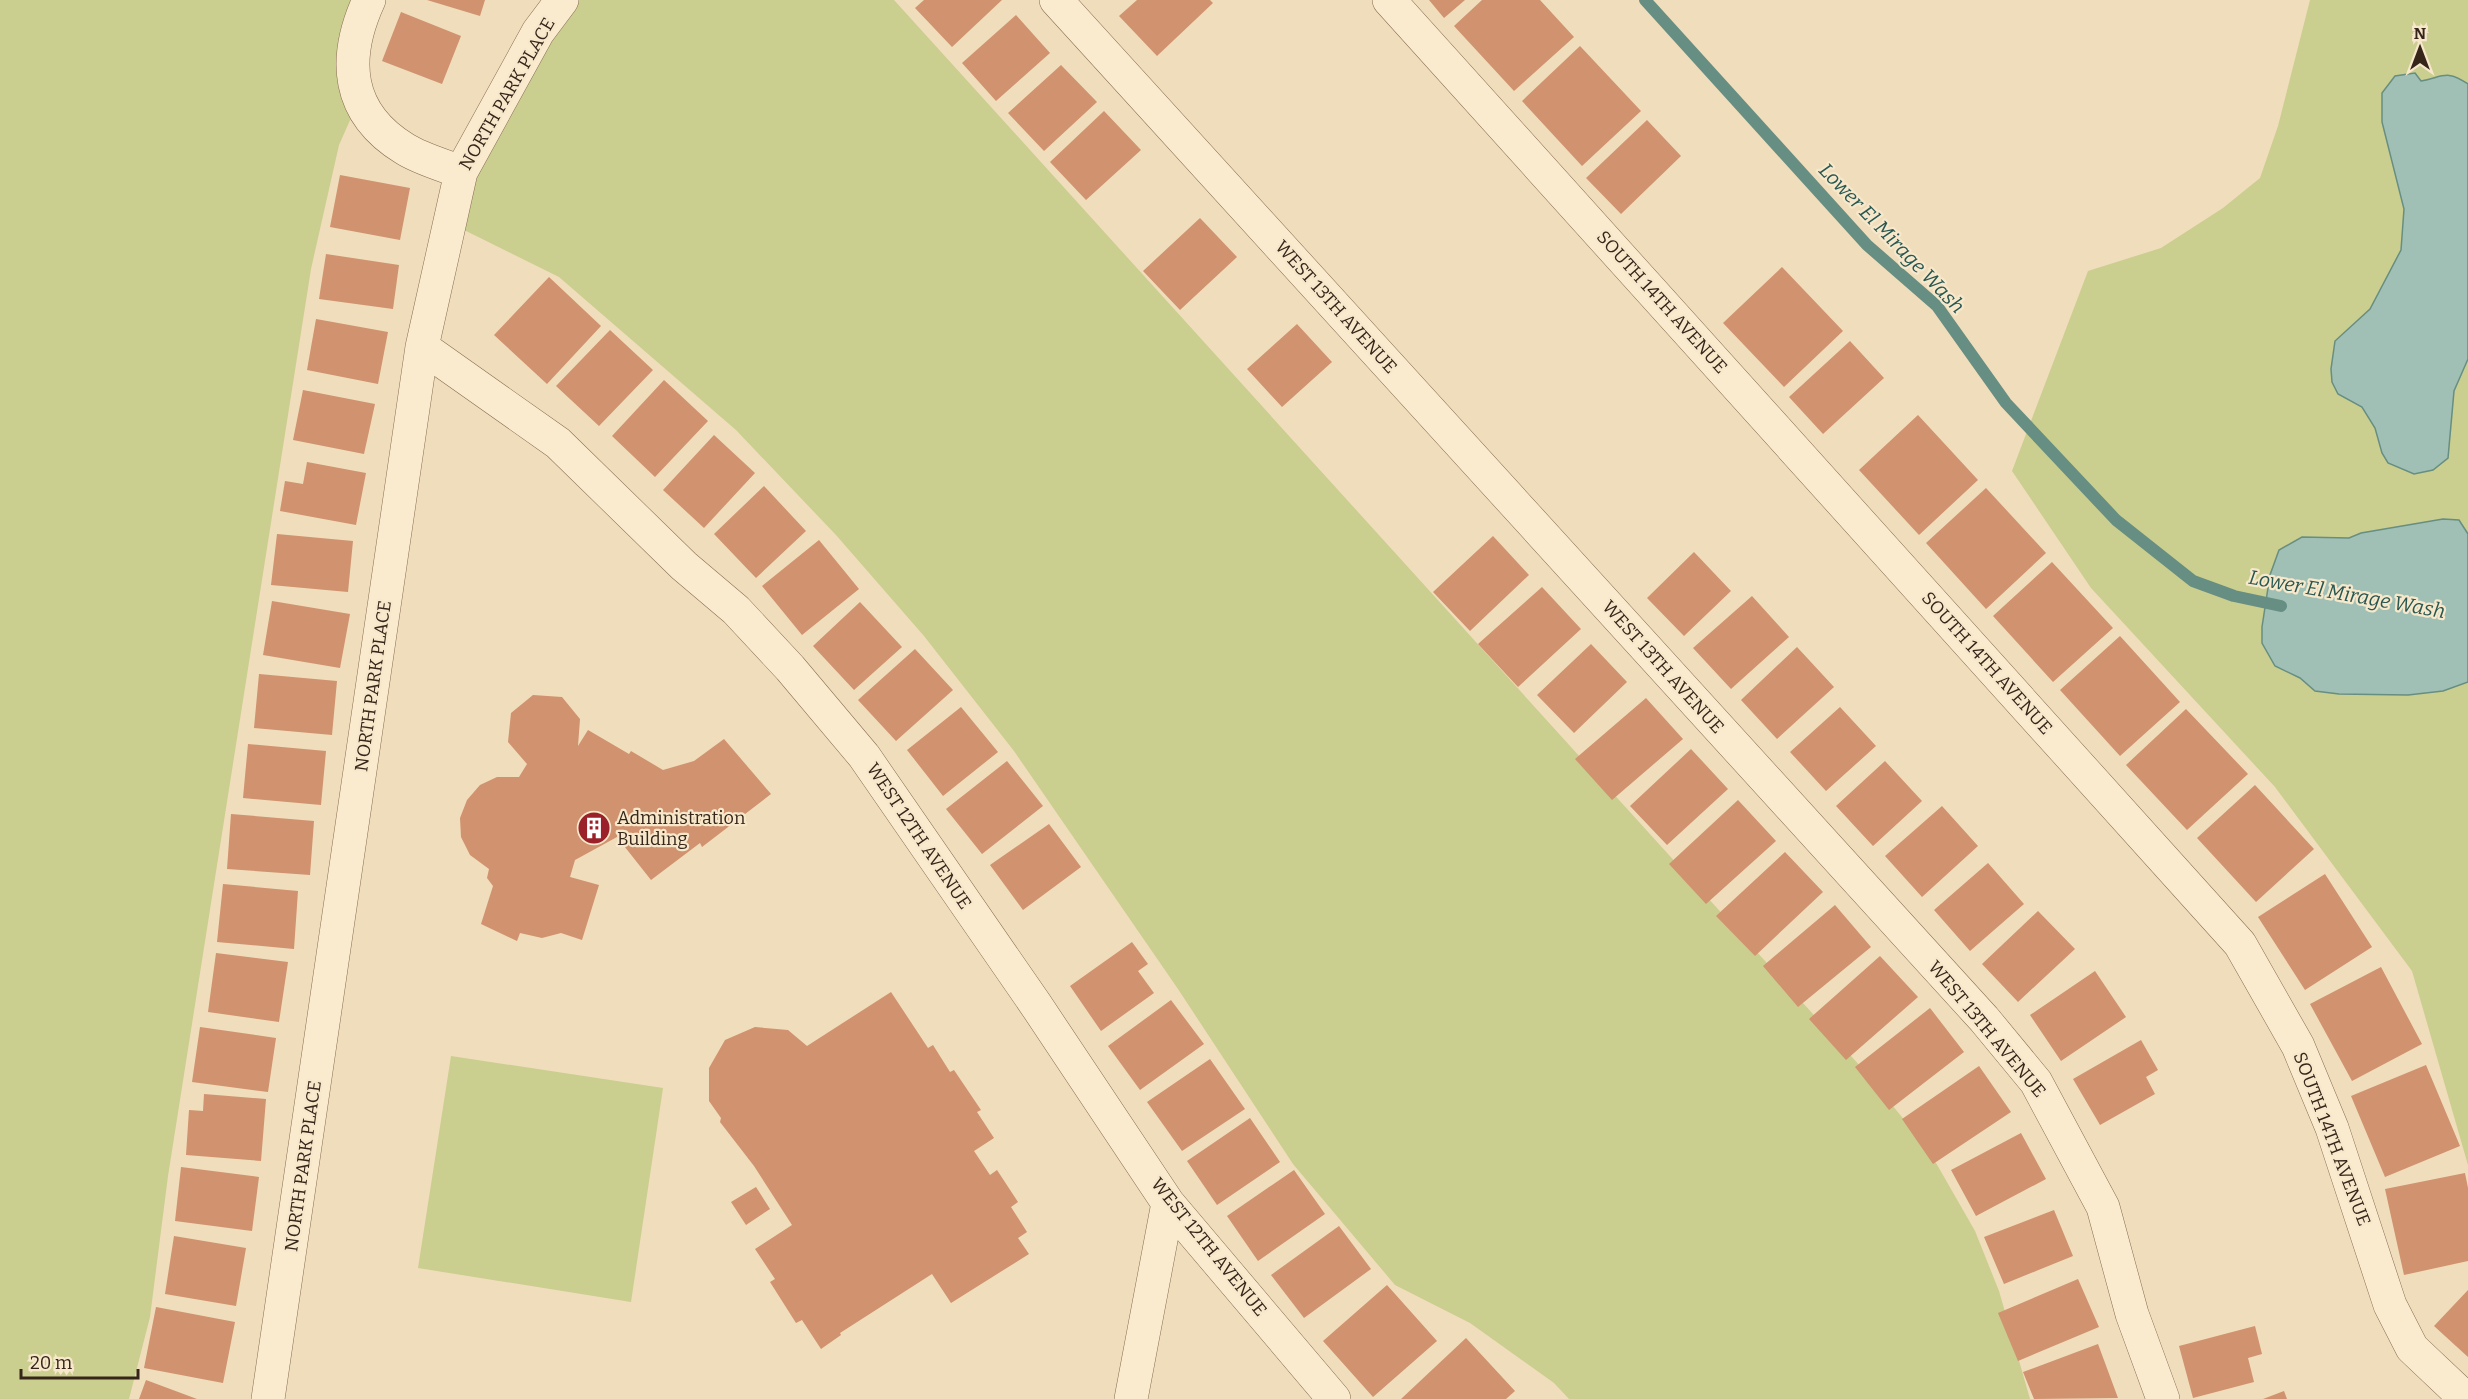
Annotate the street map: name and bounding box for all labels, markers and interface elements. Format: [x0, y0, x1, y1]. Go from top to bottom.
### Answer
street label: NORTH PARK PLACE [454, 14, 560, 174]
north arrow [2390, 18, 2450, 78]
text: N [2414, 24, 2426, 43]
water label: Lower El Mirage Wash [1814, 158, 1970, 318]
street label: SOUTH 14TH AVENUE [1592, 226, 1732, 378]
street label: WEST 13TH AVENUE [1270, 236, 1402, 378]
water label: Lower El Mirage Wash [2247, 565, 2447, 623]
street label: SOUTH 14TH AVENUE [1917, 587, 2057, 739]
street label: WEST 13TH AVENUE [1597, 596, 1729, 738]
street label: NORTH PARK PLACE [350, 599, 396, 773]
street label: WEST 12TH AVENUE [862, 759, 976, 913]
place label: Administration Building [617, 807, 746, 850]
building icon: Administration Building [576, 810, 612, 846]
street label: WEST 13TH AVENUE [1924, 956, 2050, 1102]
street label: SOUTH 14TH AVENUE [2289, 1049, 2375, 1229]
street label: NORTH PARK PLACE [280, 1079, 326, 1253]
street label: WEST 12TH AVENUE [1146, 1173, 1272, 1321]
scale bar [21, 1342, 138, 1380]
text: 20 m [30, 1352, 72, 1374]

